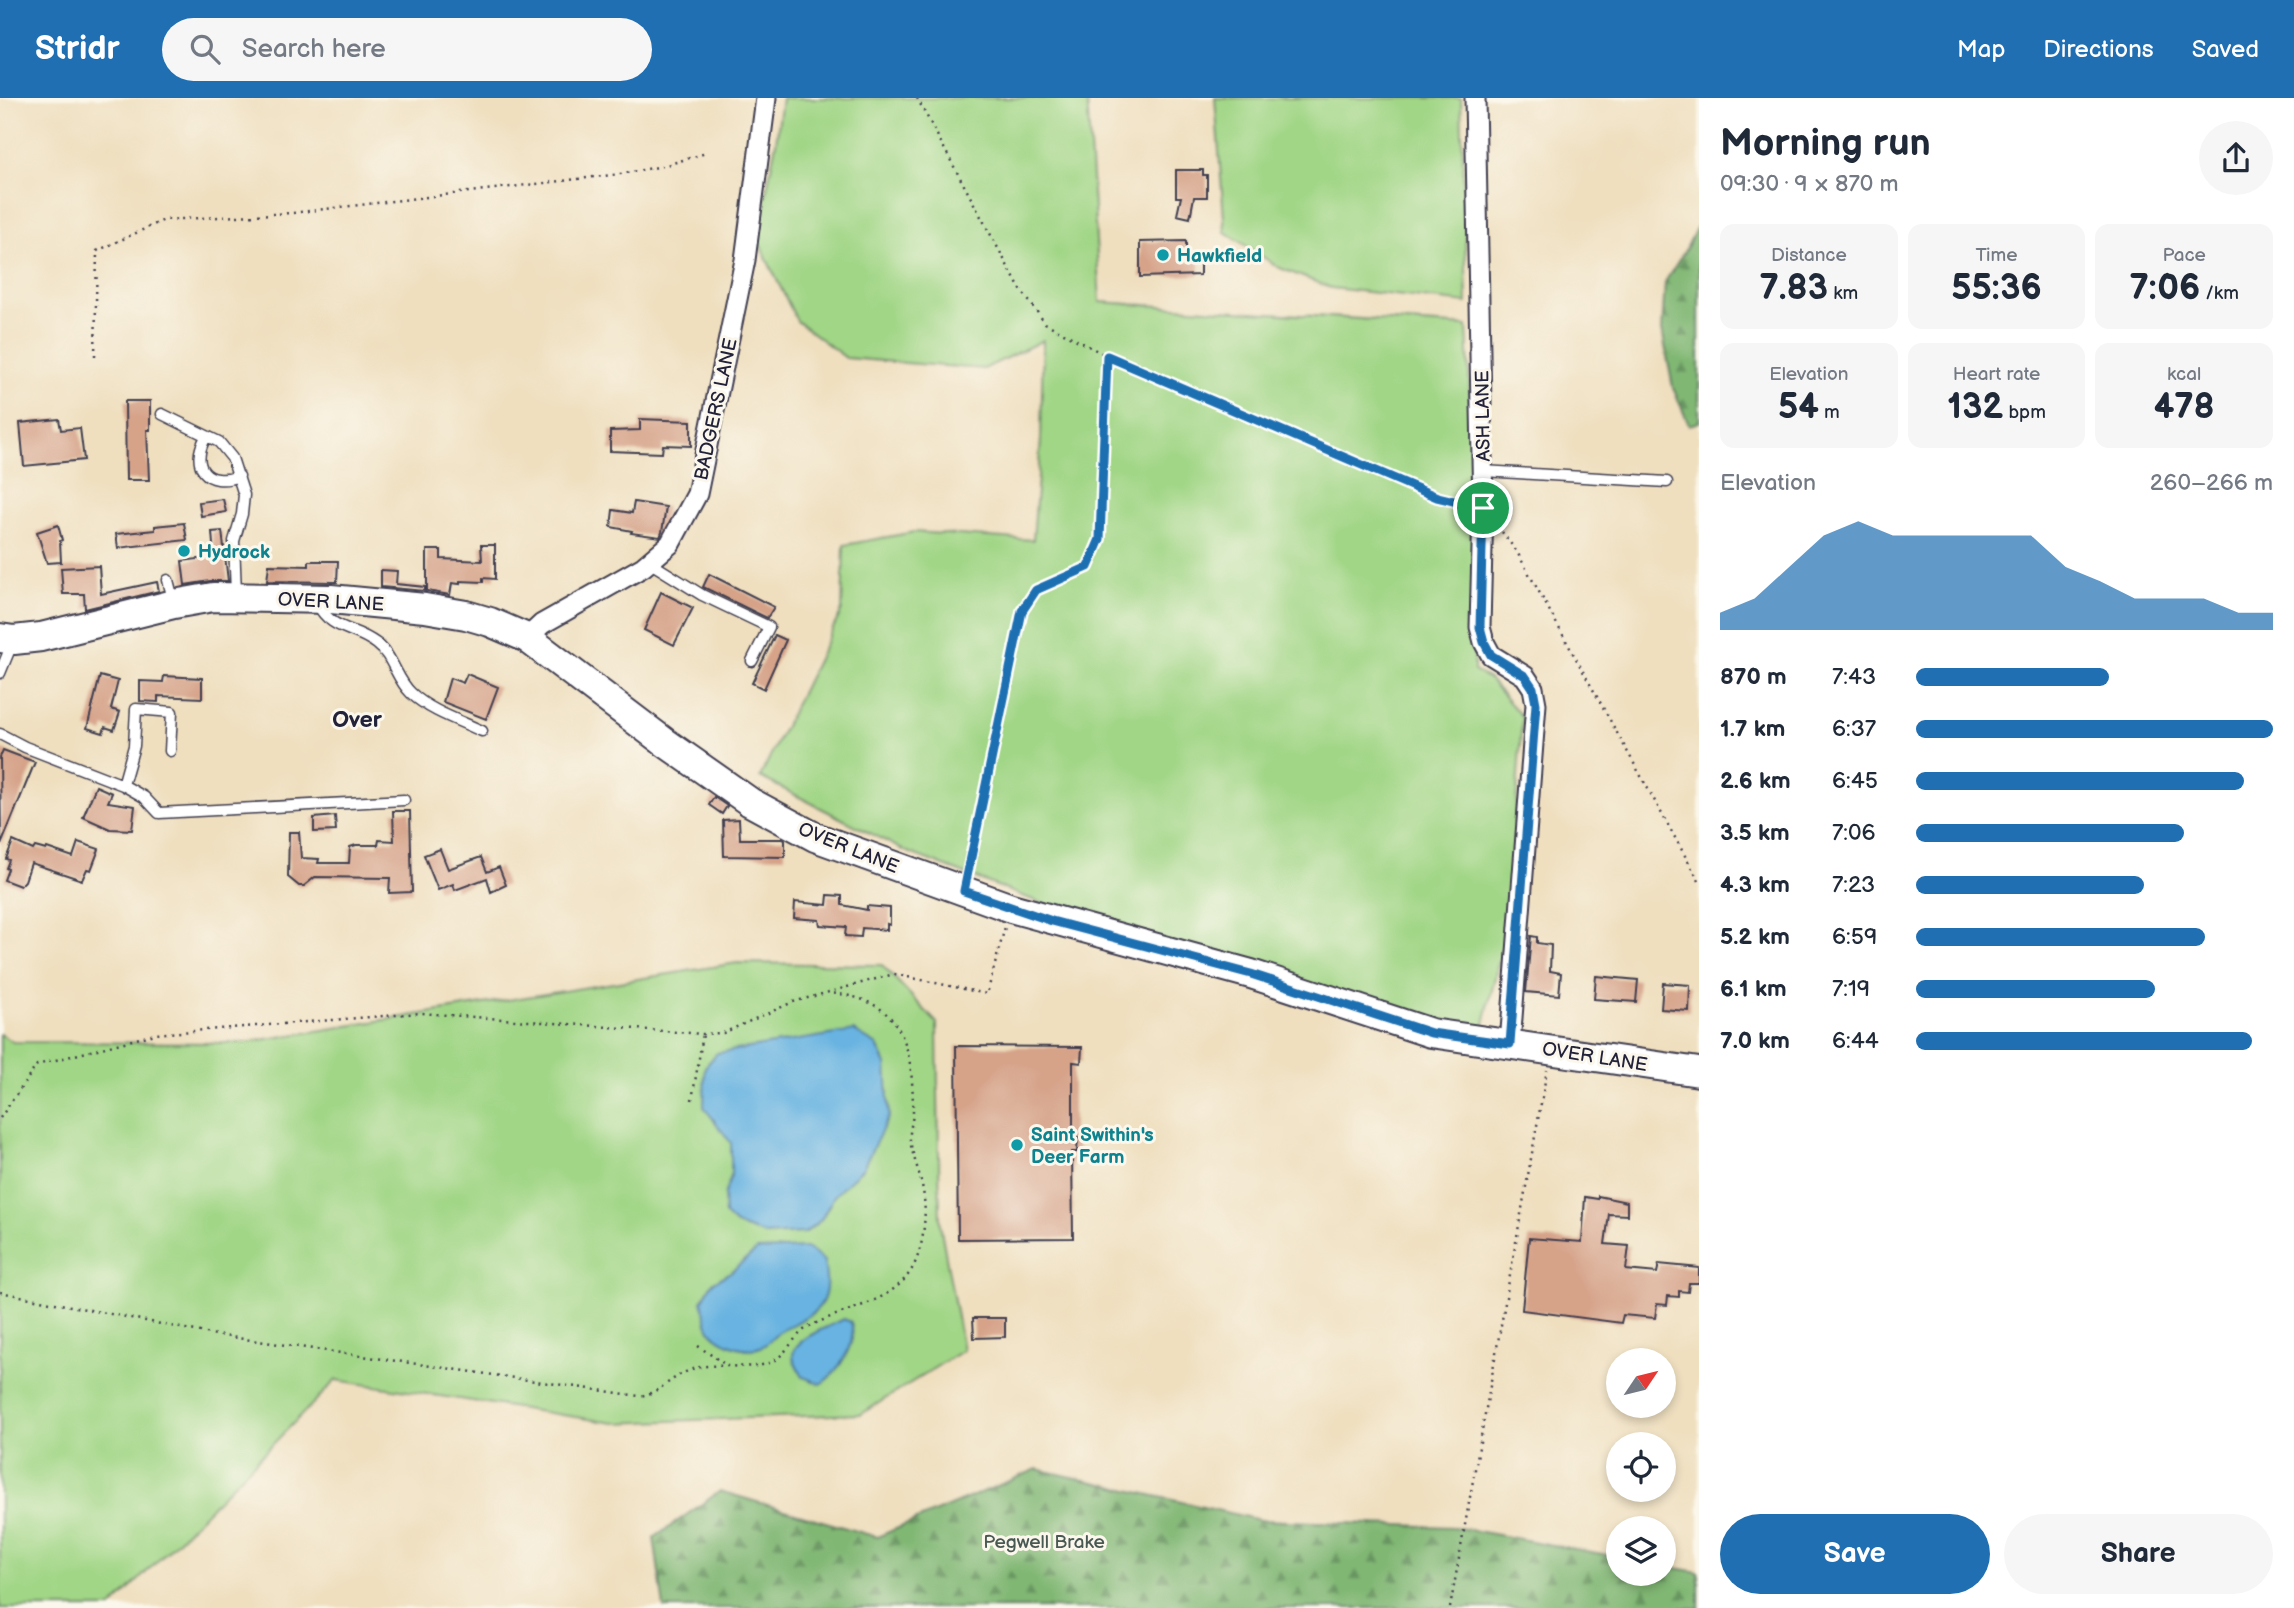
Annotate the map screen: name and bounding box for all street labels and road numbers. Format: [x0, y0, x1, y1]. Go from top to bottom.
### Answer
street label: BADGERS LANE [690, 336, 743, 482]
street label: ASH LANE [1471, 370, 1496, 462]
street label: OVER LANE [277, 588, 385, 617]
street label: OVER LANE [795, 818, 902, 879]
street label: OVER LANE [1540, 1038, 1649, 1077]

